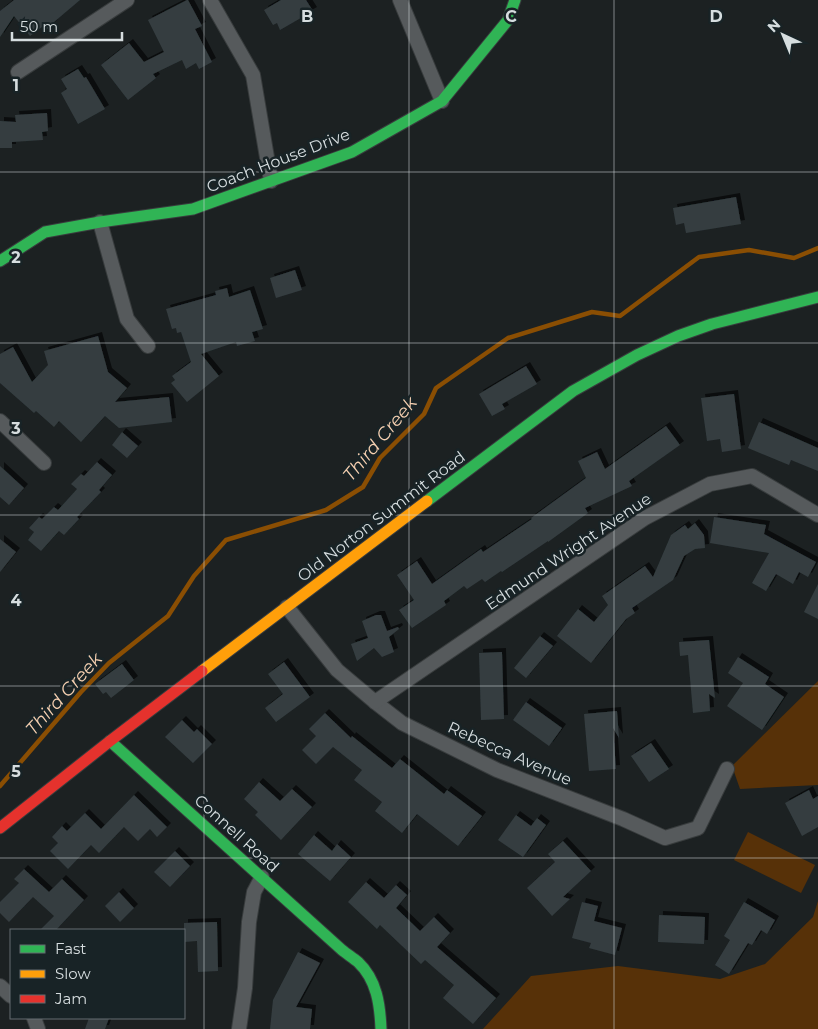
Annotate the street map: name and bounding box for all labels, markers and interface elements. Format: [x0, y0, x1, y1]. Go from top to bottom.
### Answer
text: B [301, 7, 313, 26]
text: C [505, 7, 517, 26]
text: D [709, 7, 723, 26]
scale bar [12, 10, 122, 42]
north arrow [758, 10, 808, 60]
text: N [764, 15, 784, 36]
text: 50 m [20, 17, 58, 36]
text: 1 [13, 76, 19, 95]
street label: Coach House Drive [204, 124, 352, 197]
text: 2 [11, 248, 21, 267]
water label: Third Creek [338, 391, 423, 486]
text: 3 [10, 419, 21, 438]
street label: Old Norton Summit Road [294, 447, 469, 586]
street label: Edmund Wright Avenue [482, 489, 655, 614]
text: 4 [10, 591, 22, 610]
water label: Third Creek [21, 647, 108, 740]
street label: Rebecca Avenue [445, 718, 575, 789]
text: 5 [11, 762, 21, 781]
street label: Connell Road [191, 791, 283, 876]
legend [10, 929, 185, 1019]
text: Fast [55, 939, 86, 958]
text: Slow [55, 964, 91, 983]
text: Jam [54, 989, 87, 1008]

